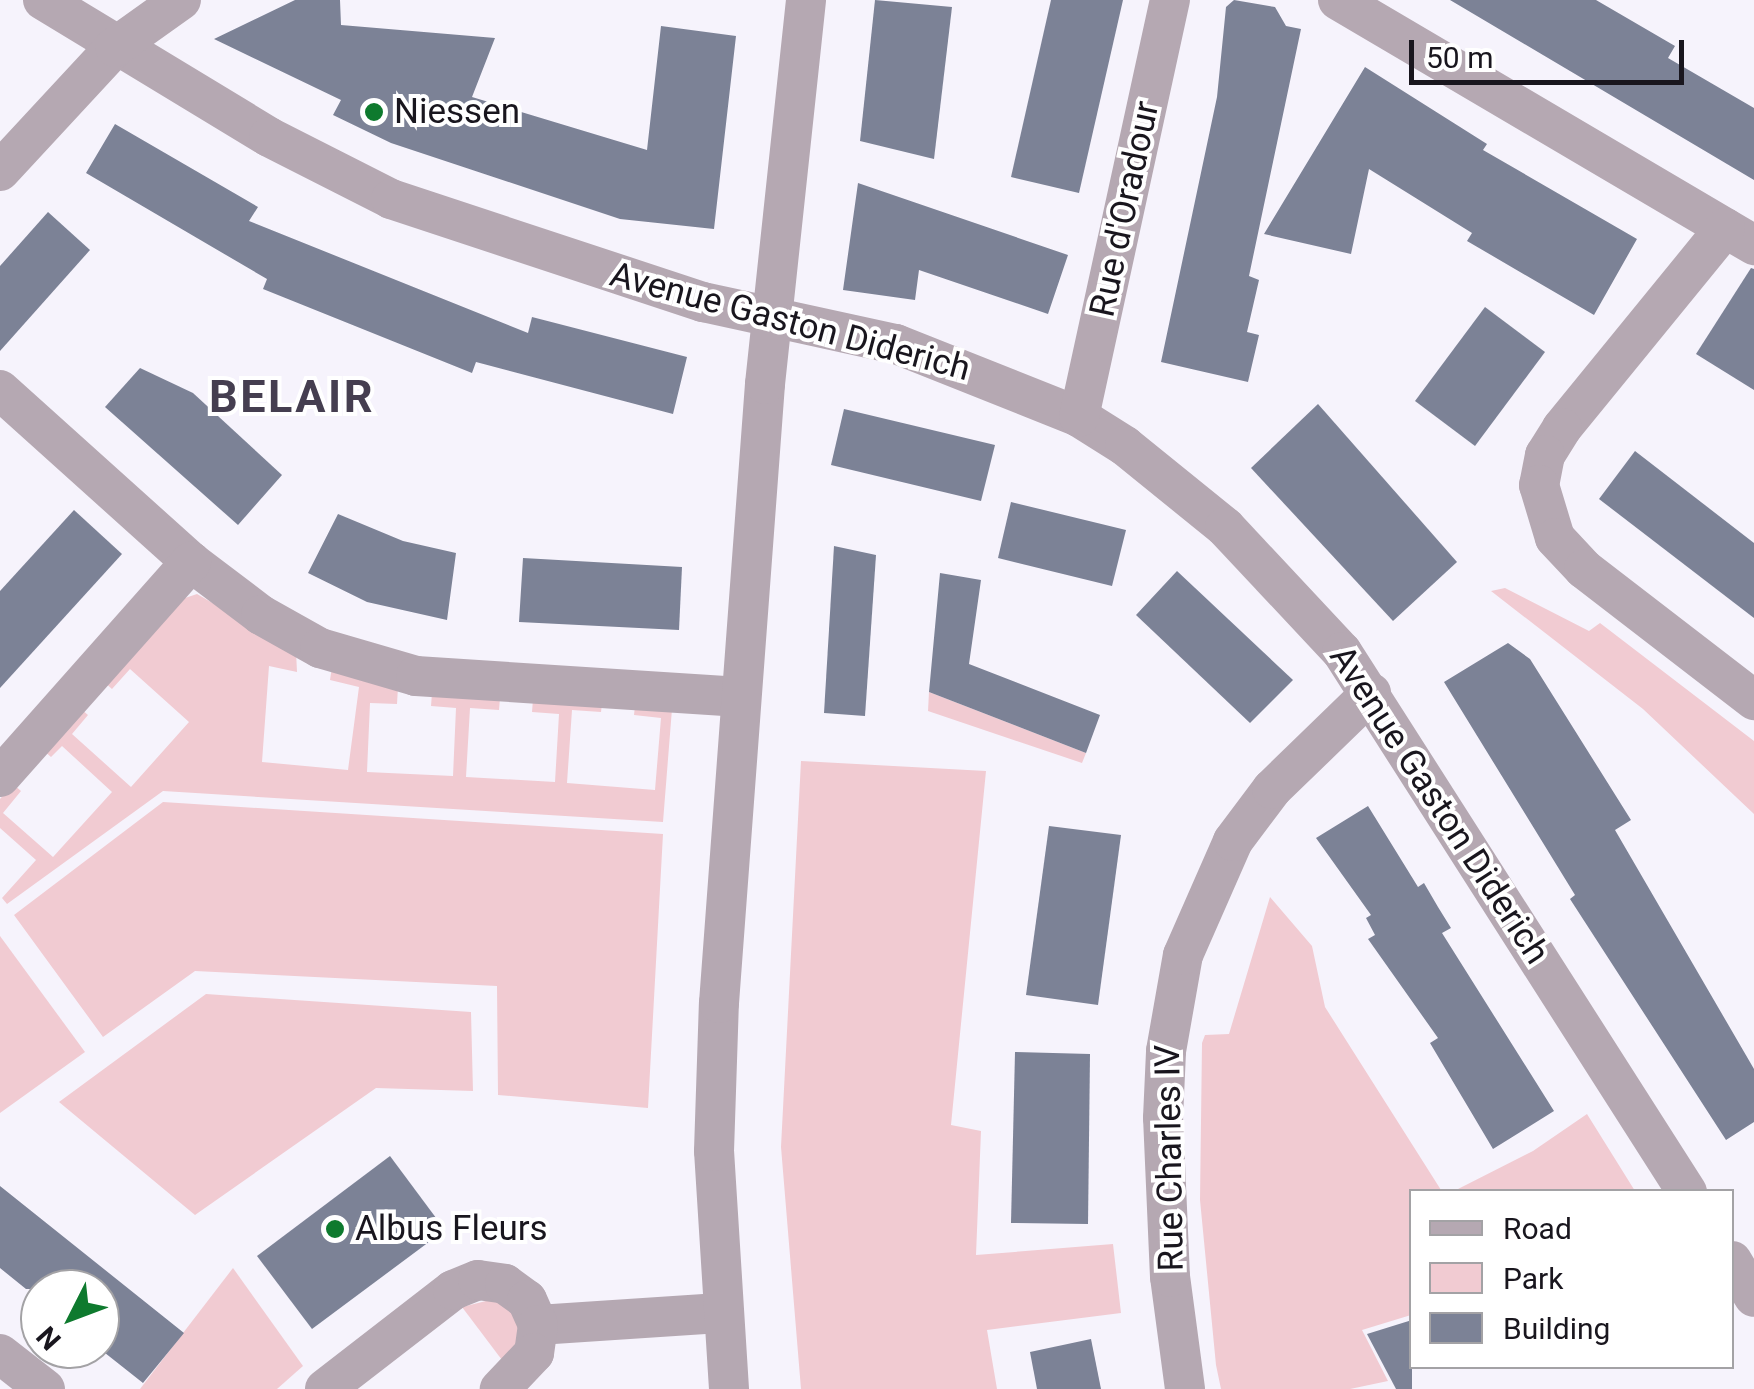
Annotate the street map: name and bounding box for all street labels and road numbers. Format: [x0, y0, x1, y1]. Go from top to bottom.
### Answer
street label: Rue d'Oradour [1082, 97, 1168, 321]
street label: Avenue Gaston Diderich [605, 254, 975, 390]
street label: Avenue Gaston Diderich [1320, 638, 1558, 972]
street label: Rue Charles IV [1147, 1044, 1193, 1272]

